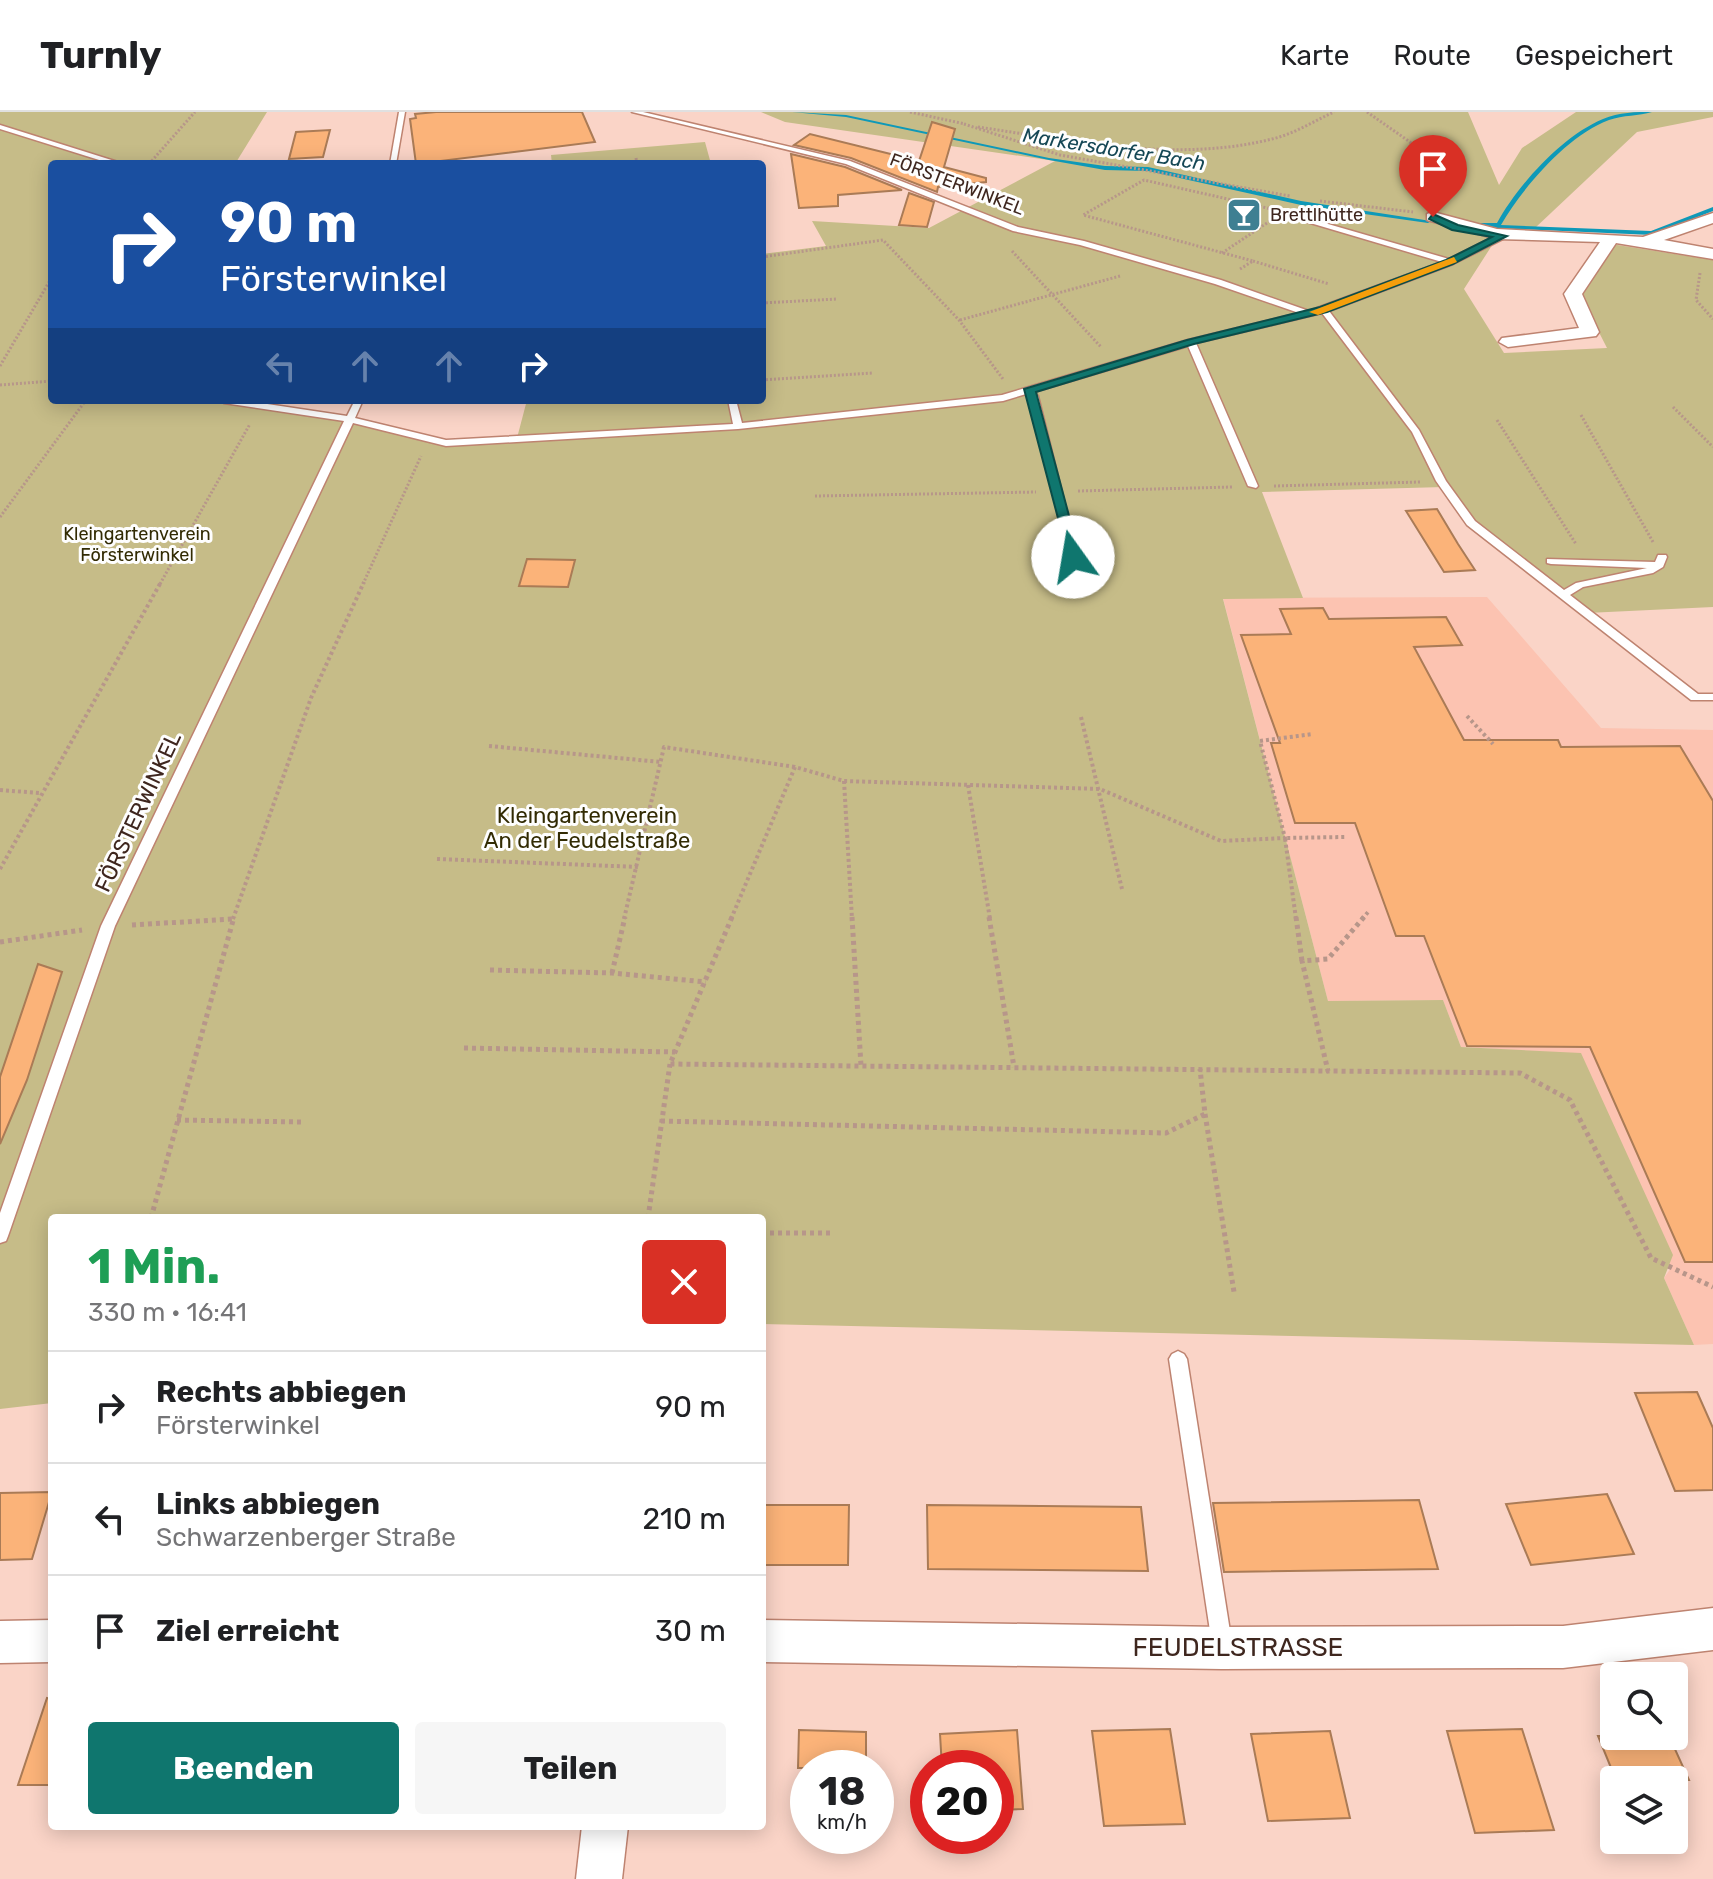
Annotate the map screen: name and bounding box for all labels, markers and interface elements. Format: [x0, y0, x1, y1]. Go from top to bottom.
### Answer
text: Turnly [40, 32, 162, 78]
text: Karte [1280, 39, 1349, 72]
text: Route [1393, 39, 1471, 72]
text: Gespeichert [1515, 39, 1673, 72]
water label: Markersdorfer Bach [1021, 123, 1207, 175]
pin [1399, 135, 1467, 217]
icon: arrive [1411, 147, 1455, 191]
street label: FÖRSTERWINKEL [887, 148, 1027, 220]
text: 90 m [220, 190, 357, 256]
icon: right [88, 192, 192, 296]
bar icon: Brettlhütte [1225, 196, 1263, 234]
place label: Brettlhütte [1270, 204, 1363, 226]
text: Försterwinkel [220, 257, 447, 300]
icon: left [259, 344, 303, 388]
icon: ahead [343, 344, 387, 388]
icon: ahead [427, 344, 471, 388]
icon: right [511, 344, 555, 388]
position arrow [1031, 515, 1115, 599]
park label: Kleingartenverein Försterwinkel [63, 523, 211, 566]
street label: FÖRSTERWINKEL [89, 728, 187, 896]
park label: Kleingartenverein An der Feudelstraße [484, 802, 690, 854]
text: 1 Min. [88, 1238, 220, 1295]
button: close [642, 1240, 726, 1324]
text: 330 m · 16:41 [88, 1297, 247, 1328]
text: Rechts abbiegen [156, 1374, 406, 1410]
icon: right [88, 1385, 132, 1429]
text: 90 m [655, 1389, 726, 1425]
text: Försterwinkel [156, 1410, 320, 1441]
text: Links abbiegen [156, 1486, 380, 1522]
icon: left [88, 1497, 132, 1541]
text: 210 m [642, 1501, 726, 1537]
text: Schwarzenberger Straße [156, 1522, 456, 1553]
icon: arrive [88, 1609, 132, 1653]
text: Ziel erreicht [156, 1613, 339, 1649]
text: 30 m [655, 1613, 726, 1649]
street label: FEUDELSTRASSE [1133, 1632, 1343, 1663]
map controls [1600, 1662, 1688, 1854]
button: search [1600, 1662, 1688, 1750]
button: Beenden [88, 1722, 399, 1814]
button: Teilen [415, 1722, 726, 1814]
speed limit sign: 20 [910, 1750, 1014, 1854]
button: layers [1600, 1766, 1688, 1854]
text: 18 [819, 1768, 865, 1815]
text: km/h [817, 1810, 867, 1834]

